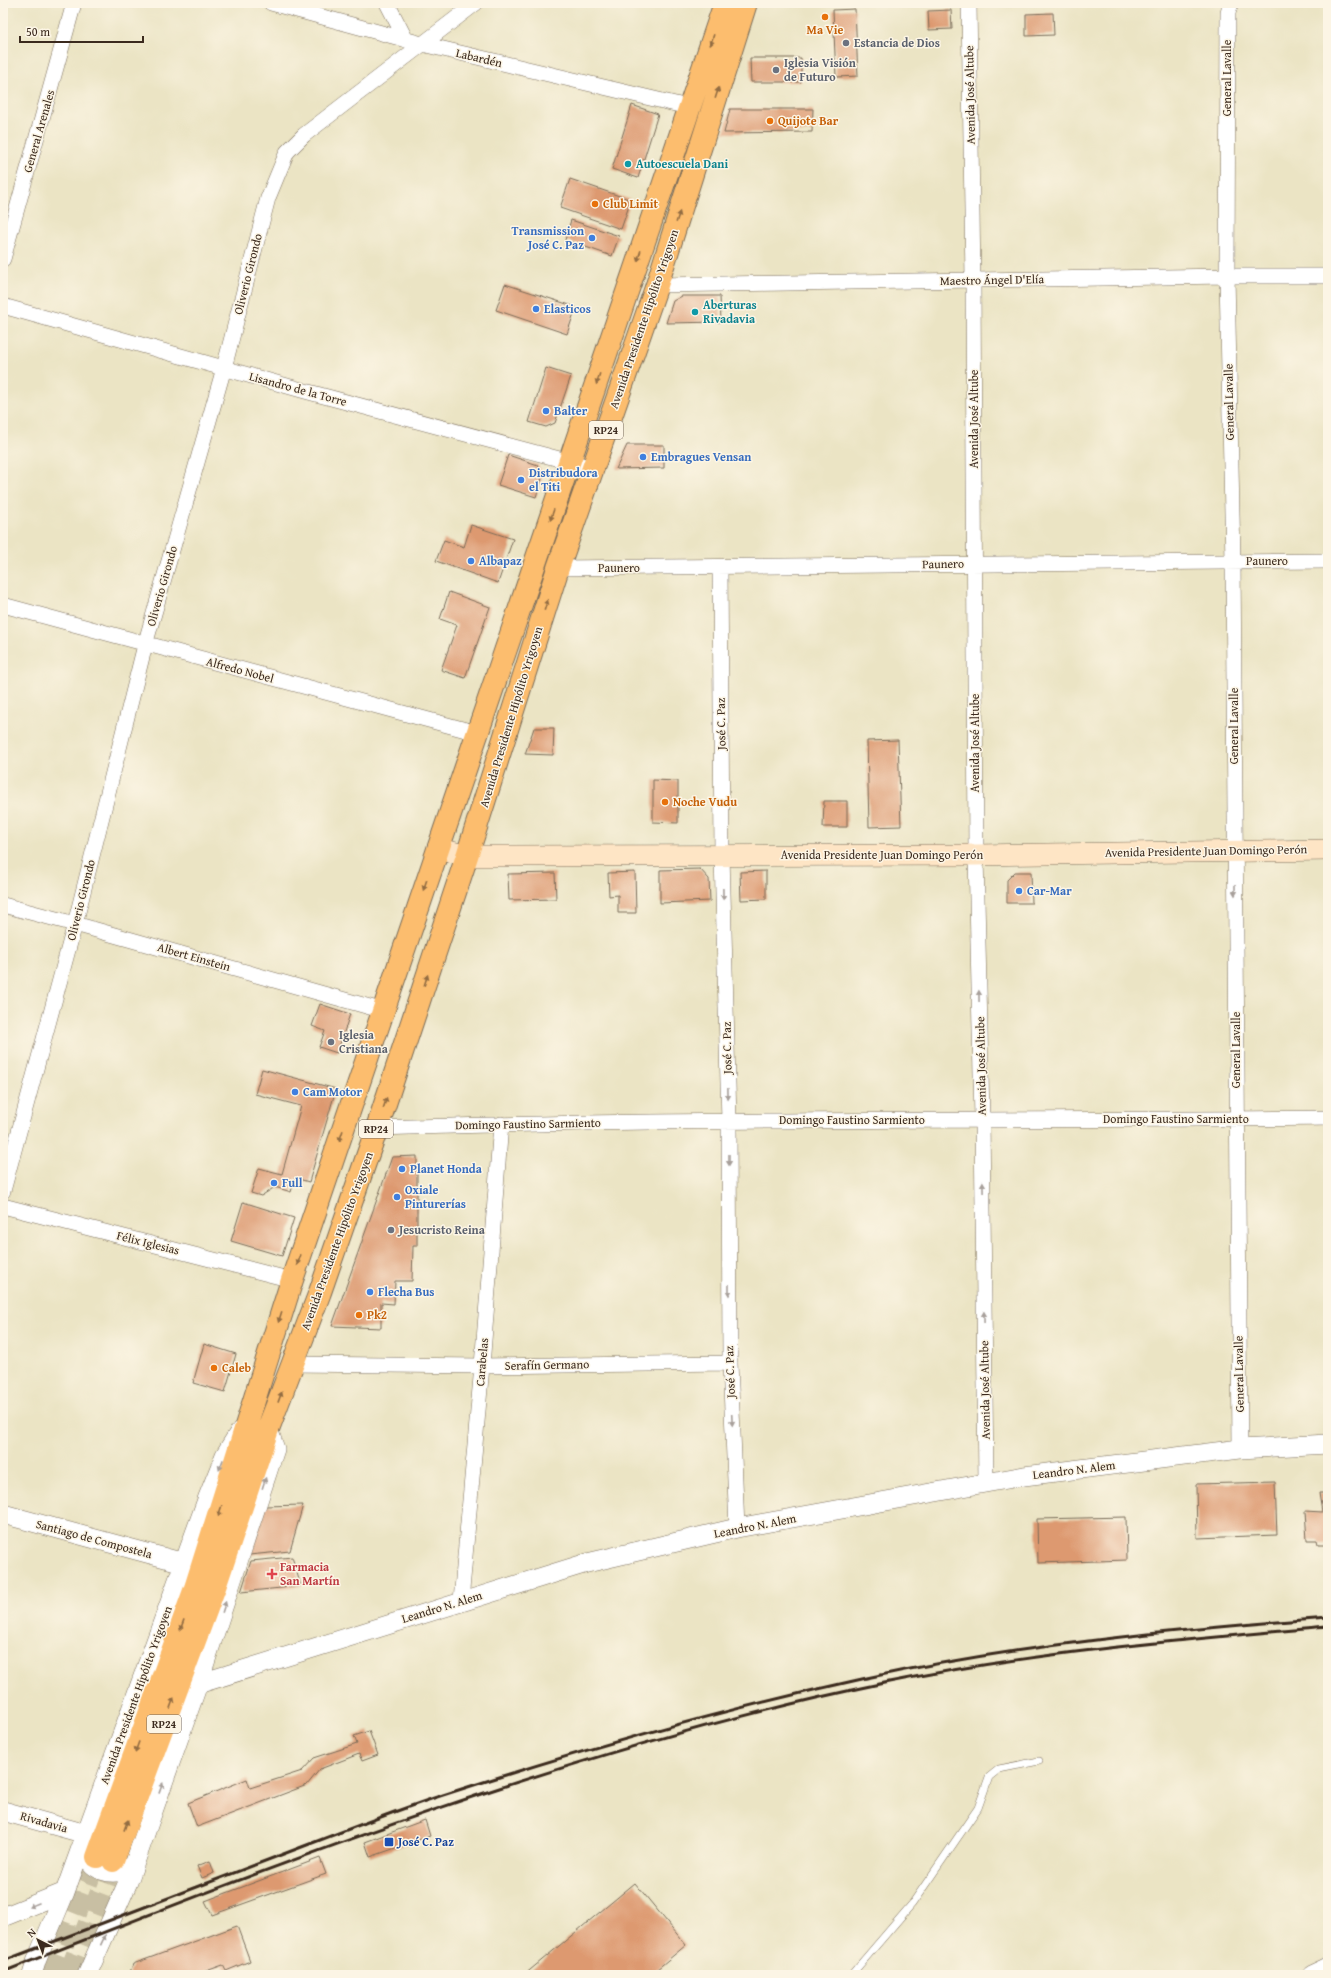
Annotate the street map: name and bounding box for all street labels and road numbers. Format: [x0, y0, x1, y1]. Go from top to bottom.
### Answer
street label: General Lavalle [1218, 39, 1235, 116]
street label: Labardén [454, 44, 504, 71]
street label: Avenida José Altube [960, 45, 979, 145]
street label: General Arenales [19, 87, 59, 174]
street label: Avenida Presidente Hipólito Yrigoyen [605, 227, 682, 411]
street label: Oliverio Girondo [229, 232, 266, 316]
street label: Maestro Ángel D'Elía [940, 270, 1045, 289]
street label: General Lavalle [1219, 363, 1238, 441]
street label: Lisandro de la Torre [247, 367, 349, 410]
street label: Avenida José Altube [965, 369, 982, 469]
road number: RP24 [589, 421, 623, 439]
street label: Oliverio Girondo [142, 544, 181, 628]
street label: Paunero [1246, 552, 1288, 569]
street label: Paunero [922, 555, 964, 572]
street label: Paunero [598, 559, 640, 576]
street label: Avenida Presidente Hipólito Yrigoyen [475, 624, 546, 809]
street label: Alfredo Nobel [204, 652, 276, 687]
street label: General Lavalle [1225, 687, 1242, 764]
street label: Avenida José Altube [966, 693, 983, 793]
street label: José C. Paz [712, 698, 729, 752]
street label: Avenida Presidente Juan Domingo Perón [1105, 840, 1308, 861]
street label: Avenida Presidente Juan Domingo Perón [781, 846, 983, 863]
street label: Oliverio Girondo [62, 858, 99, 942]
street label: Albert Einstein [156, 938, 233, 975]
street label: General Lavalle [1227, 1011, 1244, 1088]
street label: Avenida José Altube [971, 1016, 990, 1116]
street label: José C. Paz [718, 1022, 735, 1076]
street label: Domingo Faustino Sarmiento [1103, 1110, 1249, 1127]
street label: Domingo Faustino Sarmiento [779, 1111, 925, 1128]
street label: Domingo Faustino Sarmiento [455, 1114, 601, 1133]
road number: RP24 [359, 1120, 393, 1138]
street label: Avenida Presidente Hipólito Yrigoyen [296, 1149, 377, 1332]
street label: Félix Iglesias [115, 1226, 182, 1259]
street label: General Lavalle [1229, 1335, 1248, 1413]
street label: Carabelas [471, 1337, 492, 1387]
street label: Avenida José Altube [975, 1340, 994, 1440]
street label: José C. Paz [720, 1346, 739, 1400]
street label: Serafín Germano [505, 1355, 589, 1374]
street label: Leandro N. Alem [1032, 1456, 1117, 1483]
street label: Leandro N. Alem [712, 1509, 798, 1542]
street label: Santiago de Compostela [34, 1515, 154, 1562]
street label: Leandro N. Alem [400, 1586, 484, 1627]
street label: Avenida Presidente Hipólito Yrigoyen [95, 1603, 176, 1786]
road number: RP24 [147, 1715, 181, 1733]
street label: Rivadavia [18, 1807, 70, 1836]

